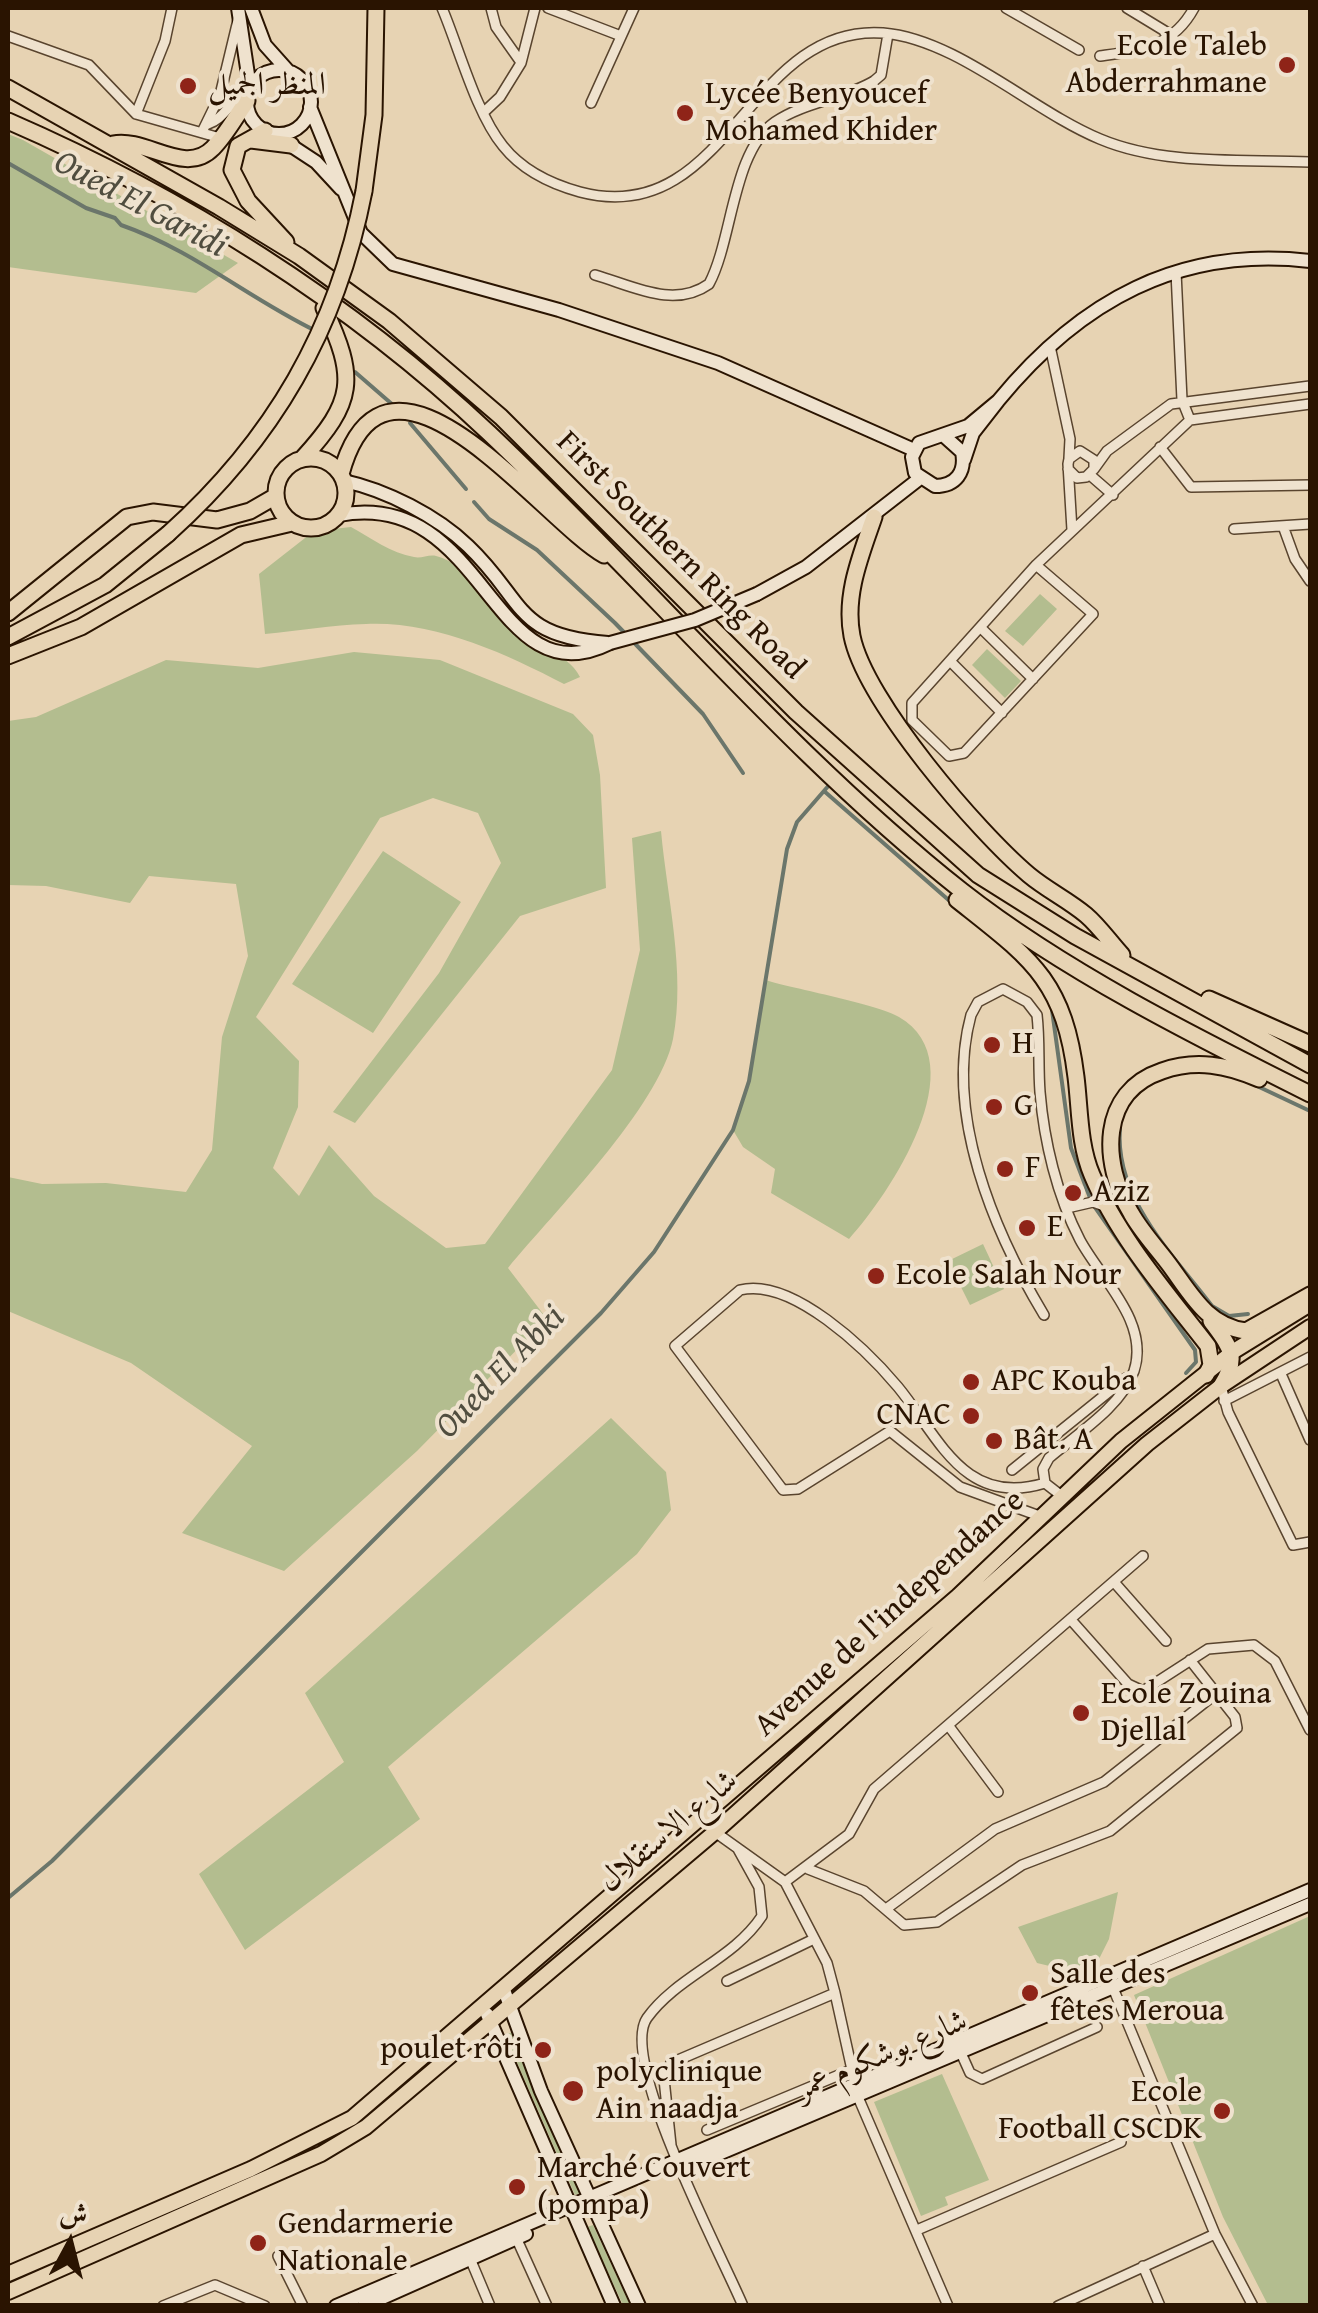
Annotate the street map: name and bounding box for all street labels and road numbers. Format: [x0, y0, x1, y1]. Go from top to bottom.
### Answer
street label: First Southern Ring Road [548, 424, 812, 688]
street label: Avenue de l'independance [747, 1482, 1033, 1746]
street label: شارع الاستقلال [592, 1763, 746, 1901]
street label: شارع بوشكوم عمر [790, 2003, 974, 2109]

